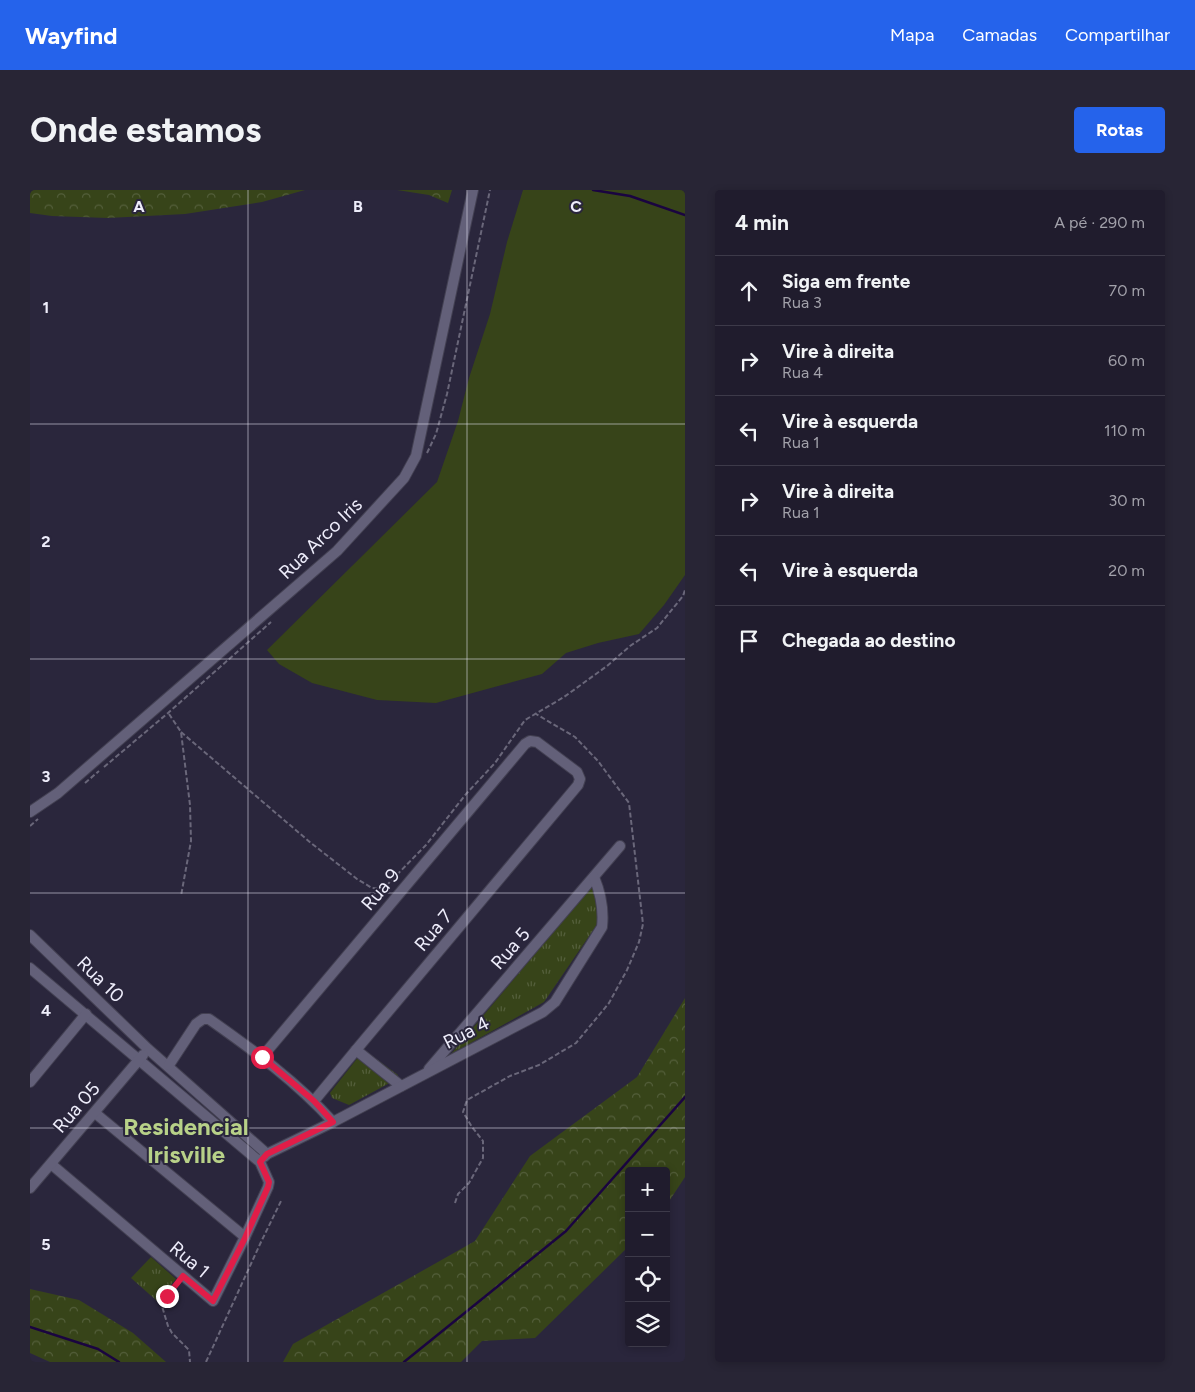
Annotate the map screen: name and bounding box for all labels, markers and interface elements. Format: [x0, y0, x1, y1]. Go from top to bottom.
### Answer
text: Wayfind [25, 21, 118, 50]
text: Mapa [890, 24, 934, 46]
text: Camadas [962, 24, 1037, 46]
text: Compartilhar [1065, 24, 1170, 46]
button: Rotas [1074, 107, 1165, 153]
text: Onde estamos [30, 109, 261, 151]
text: A [133, 197, 145, 216]
text: B [353, 197, 363, 216]
text: C [570, 197, 582, 216]
text: 4 min [735, 210, 789, 235]
text: A pé · 290 m [1054, 213, 1145, 232]
text: Siga em frente [782, 270, 910, 293]
icon: ahead [735, 277, 763, 305]
text: 70 m [1109, 281, 1145, 300]
text: Rua 3 [782, 293, 822, 312]
text: 1 [43, 298, 49, 317]
text: Vire à direita [782, 340, 894, 363]
icon: right [735, 347, 763, 375]
text: 60 m [1108, 351, 1145, 370]
text: Rua 4 [782, 363, 823, 382]
text: Vire à esquerda [782, 410, 918, 433]
icon: left [735, 417, 763, 445]
text: 110 m [1104, 421, 1145, 440]
text: Rua 1 [782, 433, 820, 452]
text: Vire à direita [782, 480, 894, 503]
icon: right [735, 487, 763, 515]
text: 30 m [1108, 491, 1145, 510]
street label: Rua Arco Iris [274, 493, 367, 584]
text: Rua 1 [782, 503, 820, 522]
text: 2 [41, 532, 51, 551]
icon: left [735, 557, 763, 585]
text: Vire à esquerda [782, 559, 918, 582]
text: 20 m [1108, 561, 1145, 580]
icon: arrive [735, 627, 763, 655]
text: Chegada ao destino [782, 629, 955, 652]
text: 3 [42, 767, 51, 786]
street label: Rua 9 [356, 864, 405, 915]
street label: Rua 7 [409, 905, 457, 956]
street label: Rua 5 [486, 923, 535, 974]
street label: Rua 10 [72, 951, 129, 1007]
text: 4 [41, 1001, 51, 1020]
street label: Rua 4 [439, 1011, 493, 1054]
route start [251, 1046, 274, 1069]
street label: Rua 05 [48, 1077, 105, 1138]
district label: Residencial Irisville [123, 1112, 249, 1169]
map controls [625, 1167, 670, 1347]
button: + [625, 1167, 670, 1212]
button: − [625, 1212, 670, 1257]
text: 5 [41, 1235, 51, 1254]
street label: Rua 1 [165, 1236, 214, 1283]
button: locate [625, 1257, 670, 1302]
route end [156, 1285, 179, 1308]
button: layers [625, 1302, 670, 1347]

